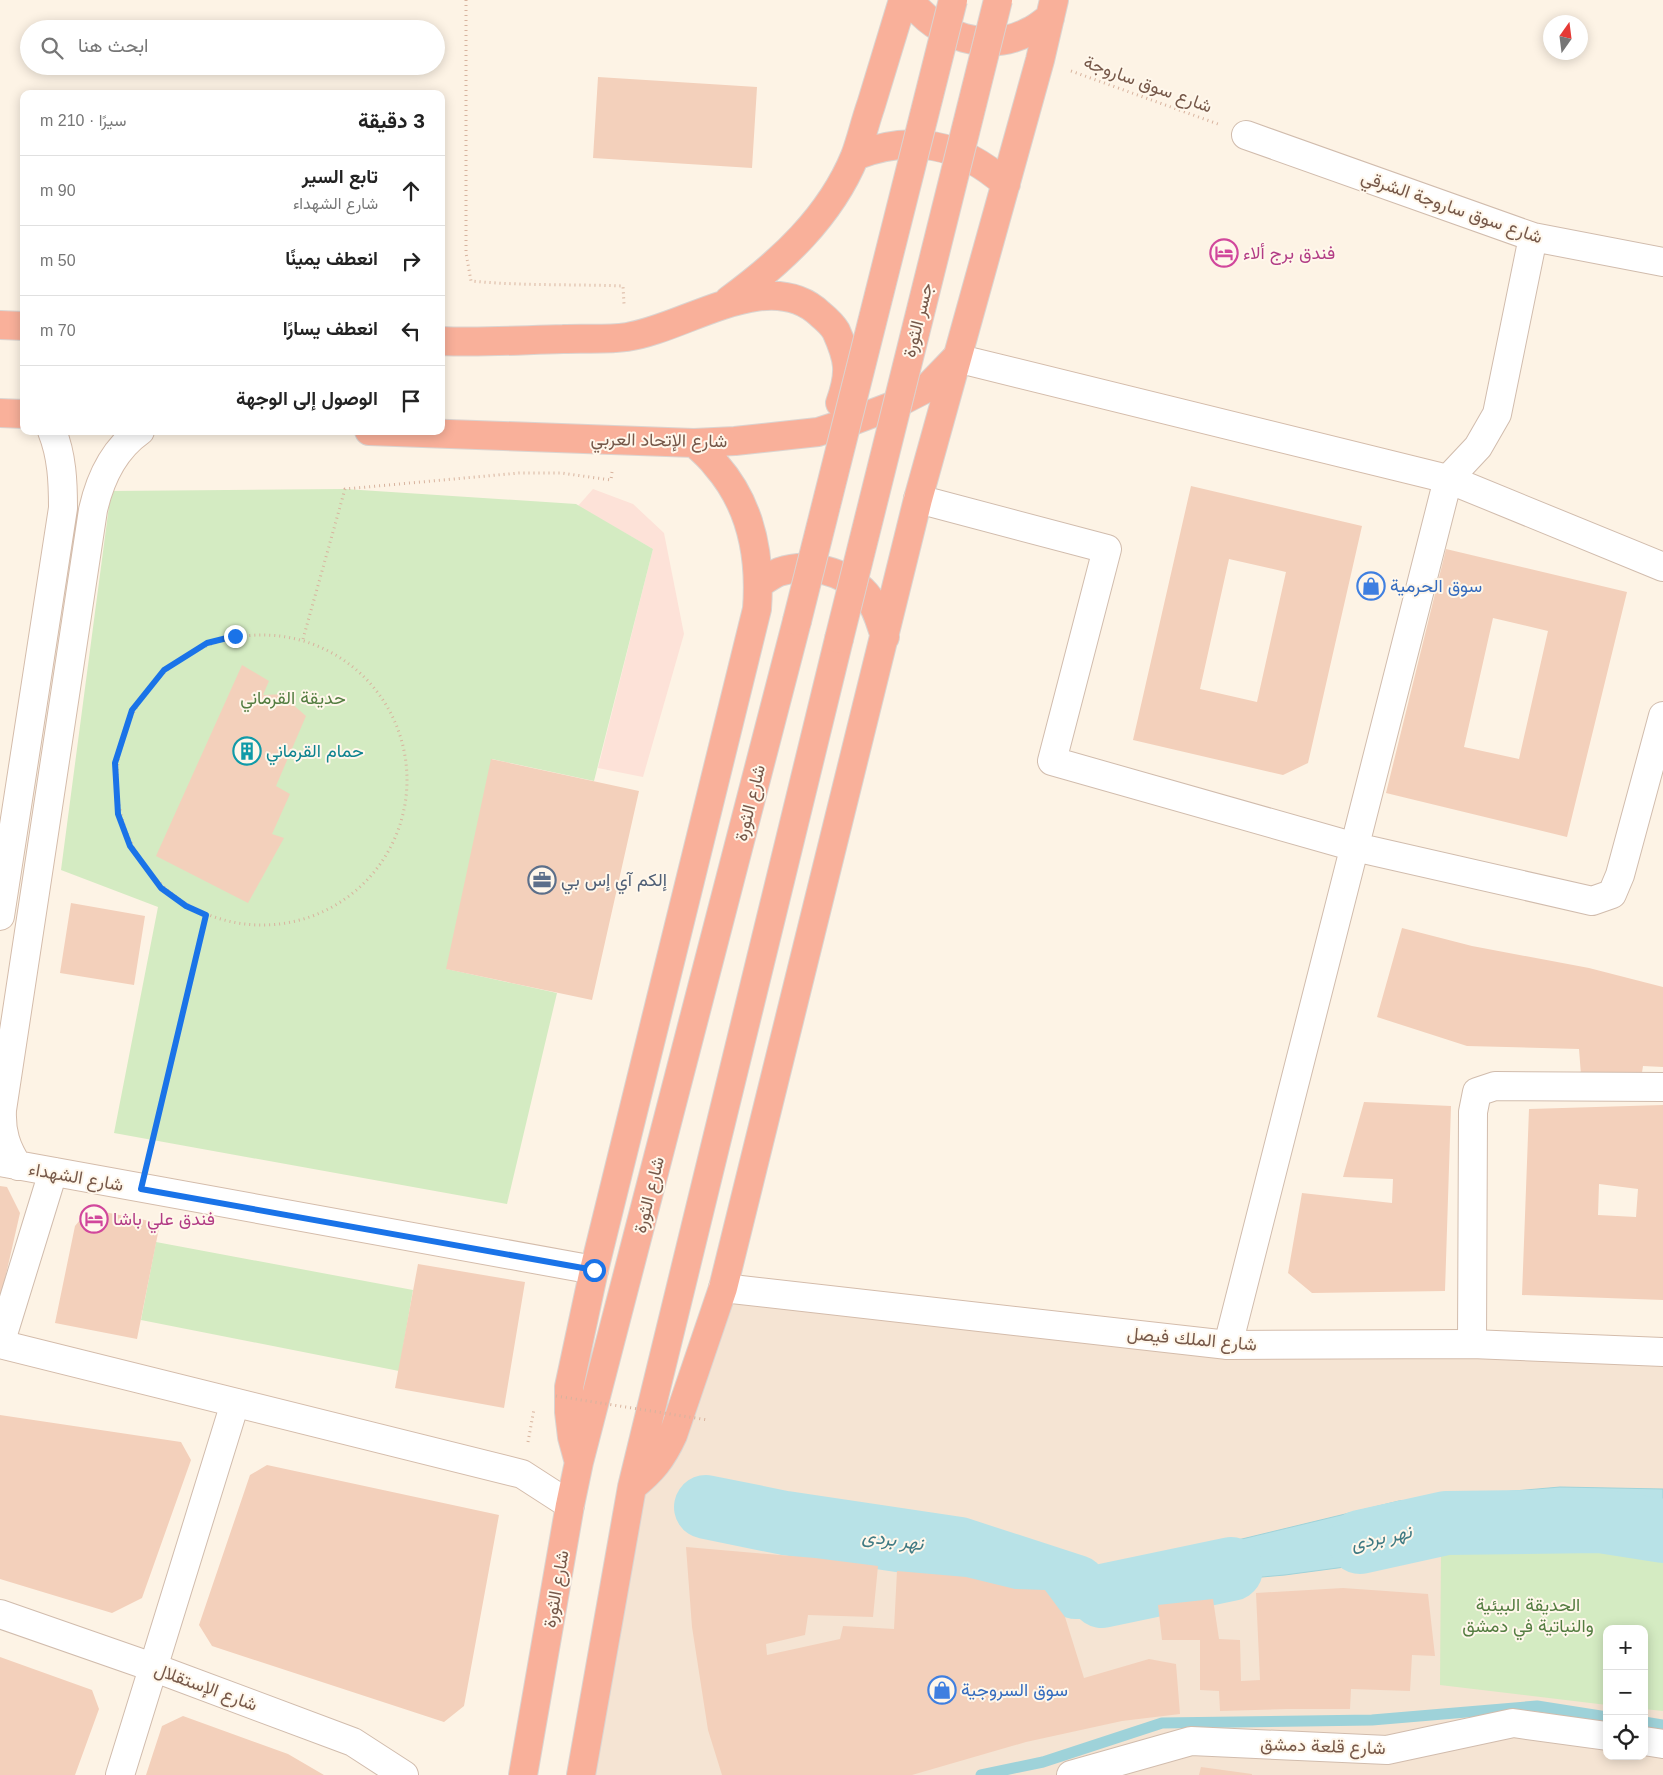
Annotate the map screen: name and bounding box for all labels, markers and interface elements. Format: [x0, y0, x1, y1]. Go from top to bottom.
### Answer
north arrow [1543, 15, 1588, 60]
search box [20, 20, 445, 75]
icon: search [38, 34, 66, 62]
text: ابحث هنا [78, 35, 148, 56]
street label: شارع سوق ساروجة [1080, 52, 1215, 118]
text: 3 دقيقة [358, 109, 425, 132]
text: سيرًا · 210 m [40, 112, 126, 129]
text: تابع السير [302, 166, 378, 187]
street label: شارع سوق ساروجة الشرقي [1357, 167, 1545, 252]
icon: ahead [397, 177, 425, 205]
text: 90 m [40, 182, 76, 199]
text: شارع الشهداء [293, 195, 378, 212]
hotel icon: فندق برج ألاء [1209, 238, 1239, 268]
place label: فندق برج ألاء [1243, 243, 1335, 265]
icon: right [397, 247, 425, 275]
text: انعطف يمينًا [285, 248, 378, 269]
text: 50 m [40, 252, 76, 269]
street label: جسر الثورة [899, 281, 938, 360]
icon: left [397, 317, 425, 345]
text: انعطف يسارًا [283, 318, 378, 339]
text: 70 m [40, 322, 76, 339]
icon: arrive [397, 387, 425, 415]
text: الوصول إلى الوجهة [236, 388, 378, 409]
street label: شارع الإتحاد العربي [590, 429, 727, 456]
shop icon: سوق الحرمية [1356, 571, 1386, 601]
place label: سوق الحرمية [1390, 576, 1482, 597]
route end [224, 625, 247, 648]
park label: حديقة القرماني [240, 688, 346, 713]
building icon: حمام القرماني [232, 736, 262, 766]
place label: حمام القرماني [266, 741, 364, 766]
street label: شارع الثورة [731, 763, 771, 844]
office icon: إلكم آي إس بي [527, 865, 557, 895]
place label: إلكم آي إس بي [561, 870, 667, 895]
street label: شارع الثورة [630, 1155, 670, 1236]
street label: شارع الشهداء [27, 1159, 125, 1197]
hotel icon: فندق علي باشا [79, 1204, 109, 1234]
place label: فندق علي باشا [113, 1209, 215, 1234]
route start [583, 1259, 606, 1282]
street label: شارع الملك فيصل [1126, 1323, 1258, 1357]
water label: نهر بردى [1349, 1521, 1415, 1555]
water label: نهر بردى [861, 1525, 926, 1555]
street label: شارع الثورة [539, 1549, 575, 1630]
park label: الحديقة البيئية والنباتية في دمشق [1462, 1595, 1594, 1641]
map controls [1603, 1625, 1648, 1760]
button: + [1603, 1625, 1648, 1670]
street label: شارع الإستقلال [151, 1659, 260, 1717]
button: − [1603, 1670, 1648, 1715]
shop icon: سوق السروجية [927, 1675, 957, 1705]
place label: سوق السروجية [961, 1680, 1068, 1701]
button: locate [1603, 1715, 1648, 1760]
street label: شارع قلعة دمشق [1260, 1734, 1386, 1760]

